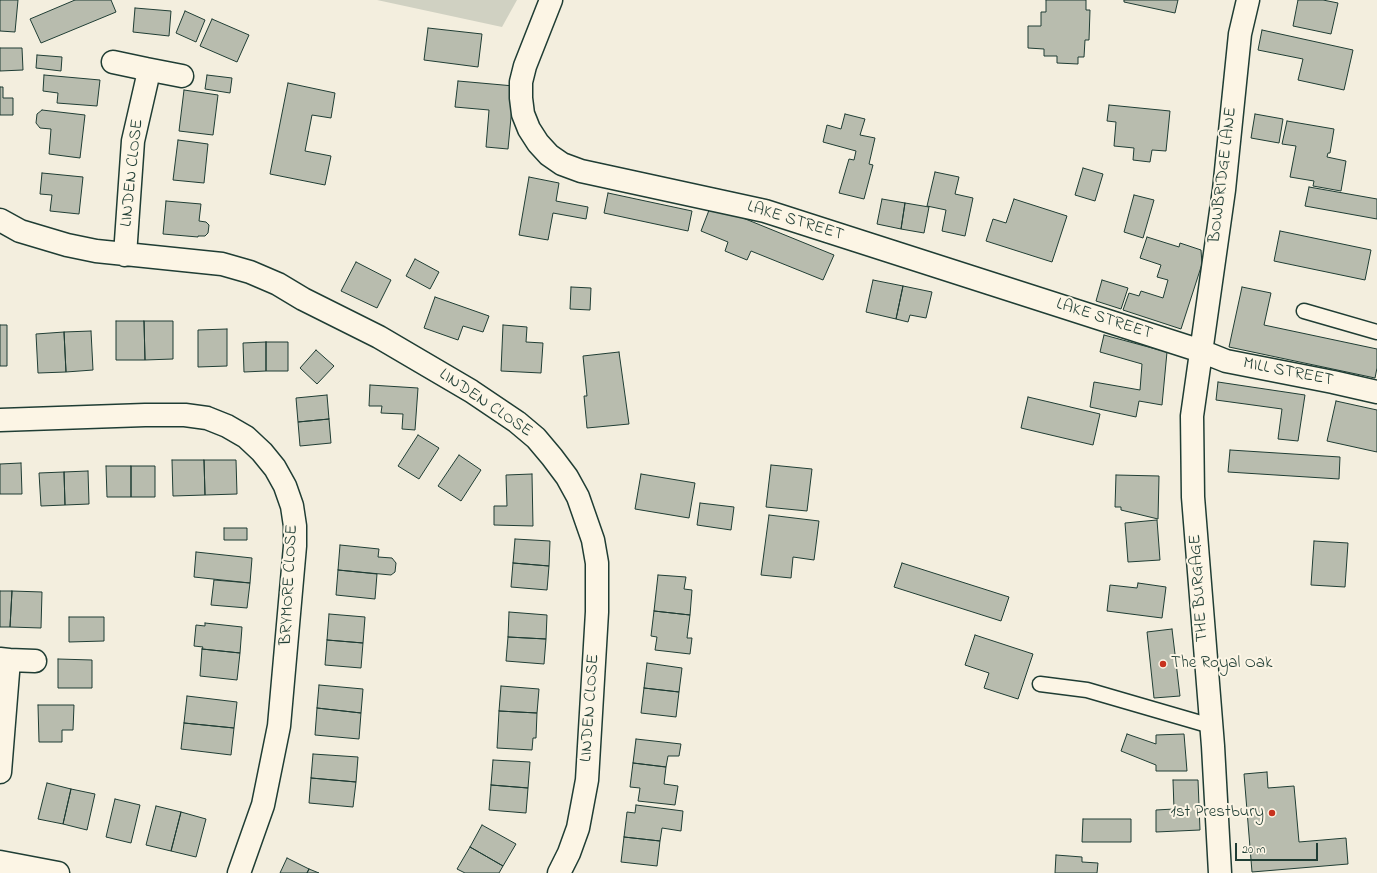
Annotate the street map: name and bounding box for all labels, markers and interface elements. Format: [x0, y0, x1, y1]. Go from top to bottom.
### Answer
street label: BOWBRIDGE LANE [1206, 106, 1242, 244]
street label: LINDEN CLOSE [117, 118, 149, 228]
street label: LAKE STREET [744, 198, 846, 246]
street label: LAKE STREET [1053, 295, 1155, 345]
street label: MILL STREET [1241, 354, 1335, 392]
street label: LINDEN CLOSE [434, 365, 536, 443]
street label: BRYMORE CLOSE [277, 524, 303, 646]
street label: THE BURGAGE [1186, 533, 1214, 643]
street label: LINDEN CLOSE [577, 653, 605, 763]
place label: The Royal Oak [1171, 654, 1272, 674]
marker: The Royal Oak [1158, 659, 1168, 669]
place label: 1st Prestbury [1171, 803, 1264, 823]
marker: 1st Prestbury [1267, 808, 1277, 818]
scale bar [1237, 835, 1320, 861]
text: 20 m [1242, 841, 1265, 859]

